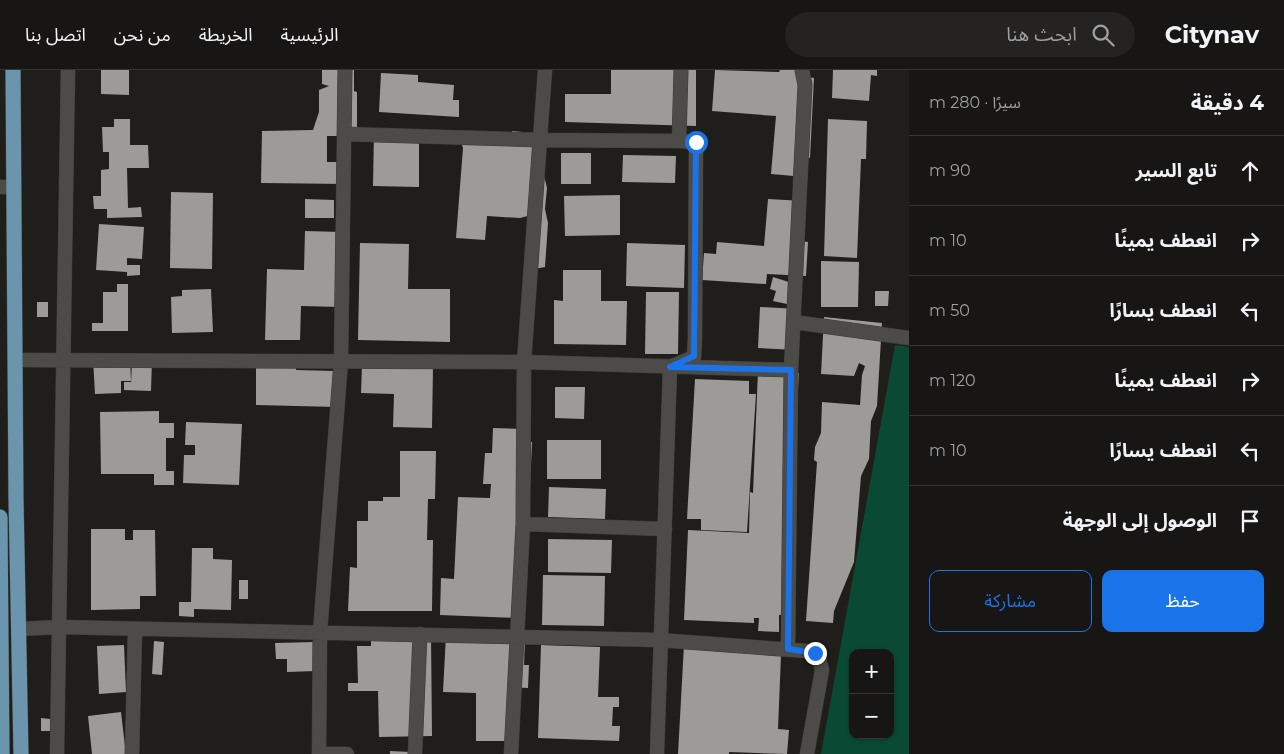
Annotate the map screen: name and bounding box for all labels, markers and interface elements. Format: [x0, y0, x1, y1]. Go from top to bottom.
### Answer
search box [785, 12, 1135, 57]
text: Citynav [1165, 20, 1259, 49]
icon: search [1089, 21, 1117, 49]
text: ابحث هنا [1006, 23, 1077, 46]
text: اتصل بنا [25, 24, 86, 46]
text: من نحن [114, 24, 171, 46]
text: الخريطة [199, 24, 253, 46]
text: الرئيسية [281, 24, 338, 46]
text: 4 دقيقة [1191, 90, 1264, 115]
text: سيرًا · 280 m [929, 93, 1021, 112]
route start [685, 131, 708, 154]
icon: ahead [1236, 157, 1264, 185]
text: تابع السير [1135, 159, 1217, 182]
text: 90 m [929, 161, 971, 180]
icon: right [1236, 227, 1264, 255]
text: انعطف يمينًا [1114, 229, 1217, 252]
text: 10 m [929, 231, 967, 250]
icon: left [1236, 297, 1264, 325]
text: انعطف يسارًا [1110, 299, 1217, 322]
text: 50 m [929, 301, 970, 320]
icon: right [1236, 367, 1264, 395]
text: انعطف يمينًا [1114, 369, 1217, 392]
text: 120 m [929, 371, 976, 390]
icon: left [1236, 437, 1264, 465]
text: انعطف يسارًا [1110, 439, 1217, 462]
text: 10 m [929, 441, 967, 460]
icon: arrive [1236, 507, 1264, 535]
text: الوصول إلى الوجهة [1063, 509, 1217, 532]
button: مشاركة [929, 570, 1092, 632]
button: حفظ [1102, 570, 1264, 632]
route end [804, 642, 827, 665]
map controls [849, 649, 894, 739]
button: + [849, 649, 894, 694]
button: − [849, 694, 894, 739]

